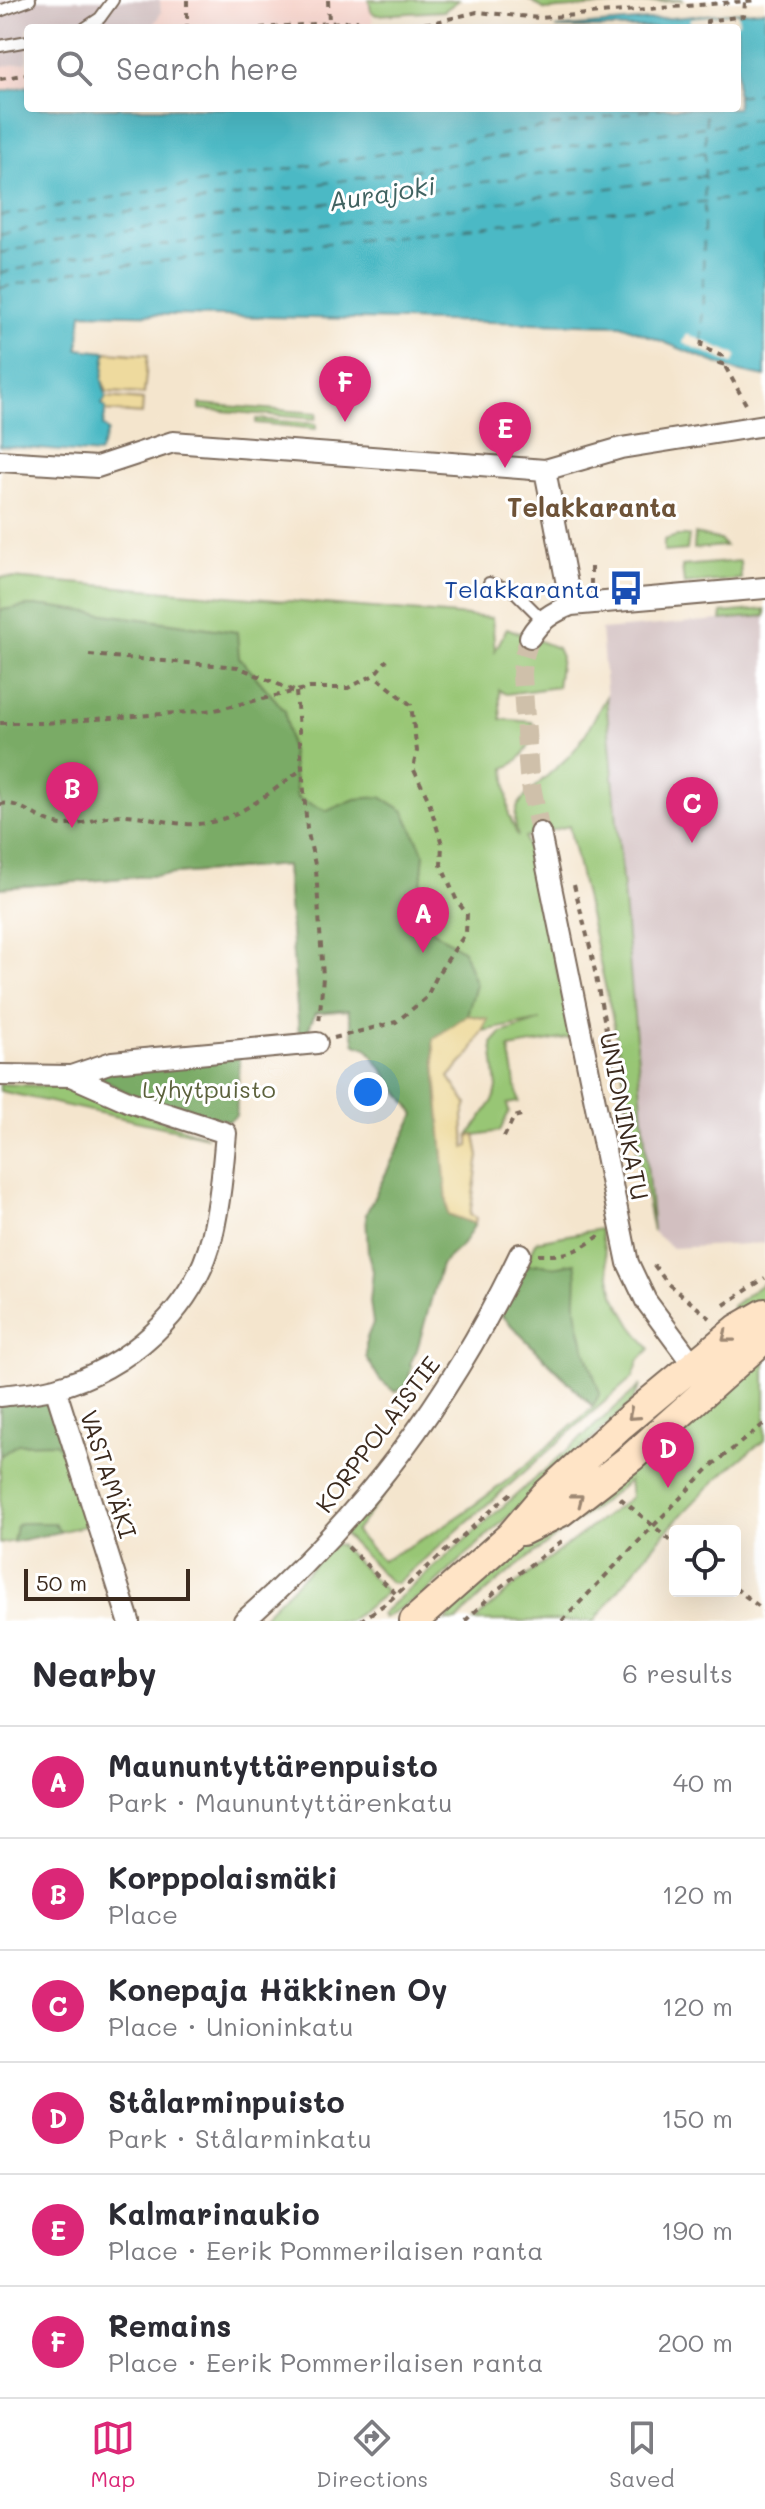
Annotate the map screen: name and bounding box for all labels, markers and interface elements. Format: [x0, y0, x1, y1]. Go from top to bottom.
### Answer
search box [24, 24, 741, 112]
icon: search [52, 46, 96, 90]
text: Search here [116, 48, 299, 88]
water label: Aurajoki [326, 168, 438, 218]
pin: F [319, 356, 371, 422]
pin: E [479, 402, 531, 468]
district label: Telakkaranta [507, 490, 677, 524]
bus stop icon: Telakkaranta [607, 569, 645, 607]
place label: Telakkaranta [445, 573, 600, 604]
pin: B [46, 762, 98, 828]
pin: C [666, 777, 718, 843]
pin: A [397, 887, 449, 953]
street label: UNIONINKATU [594, 1030, 656, 1202]
your location [348, 1072, 388, 1112]
park label: Lyhytpuisto [142, 1073, 276, 1104]
one-way arrow [721, 1327, 736, 1341]
street label: KORPPOLAISTIE [308, 1350, 446, 1518]
one-way arrow [627, 1405, 642, 1420]
street label: VASTAMÄKI [74, 1406, 144, 1542]
pin: D [642, 1422, 694, 1488]
one-way arrow [569, 1494, 584, 1508]
map controls [669, 1525, 741, 1597]
button: locate [669, 1525, 741, 1597]
scale bar [24, 1565, 190, 1601]
text: 50 m [36, 1568, 87, 1597]
text: Nearby [32, 1651, 157, 1696]
text: 6 results [622, 1656, 733, 1690]
text: Maununtyttärenpuisto [108, 1745, 438, 1785]
text: A [49, 1765, 67, 1799]
text: 40 m [673, 1765, 733, 1799]
text: Park · Maununtyttärenkatu [108, 1785, 452, 1819]
text: Korppolaismäki [108, 1857, 338, 1897]
text: B [49, 1877, 67, 1911]
text: 120 m [662, 1877, 733, 1911]
text: Place [108, 1897, 178, 1931]
text: Konepaja Häkkinen Oy [108, 1969, 448, 2009]
text: C [48, 1989, 68, 2023]
text: 120 m [662, 1989, 733, 2023]
text: Place · Unioninkatu [108, 2009, 354, 2043]
text: Stålarminpuisto [108, 2081, 345, 2121]
text: D [49, 2101, 67, 2135]
text: 150 m [661, 2101, 733, 2135]
text: Park · Stålarminkatu [108, 2121, 372, 2155]
text: Kalmarinaukio [108, 2193, 320, 2233]
text: E [50, 2213, 66, 2247]
text: 190 m [661, 2213, 733, 2247]
text: Place · Eerik Pommerilaisen ranta [108, 2233, 543, 2267]
text: Remains [108, 2305, 231, 2345]
text: F [50, 2325, 66, 2359]
text: 200 m [657, 2325, 733, 2359]
text: Place · Eerik Pommerilaisen ranta [108, 2345, 543, 2379]
tab: Map [91, 2416, 135, 2493]
tab: Directions [316, 2416, 428, 2493]
tab: Saved [609, 2416, 674, 2493]

